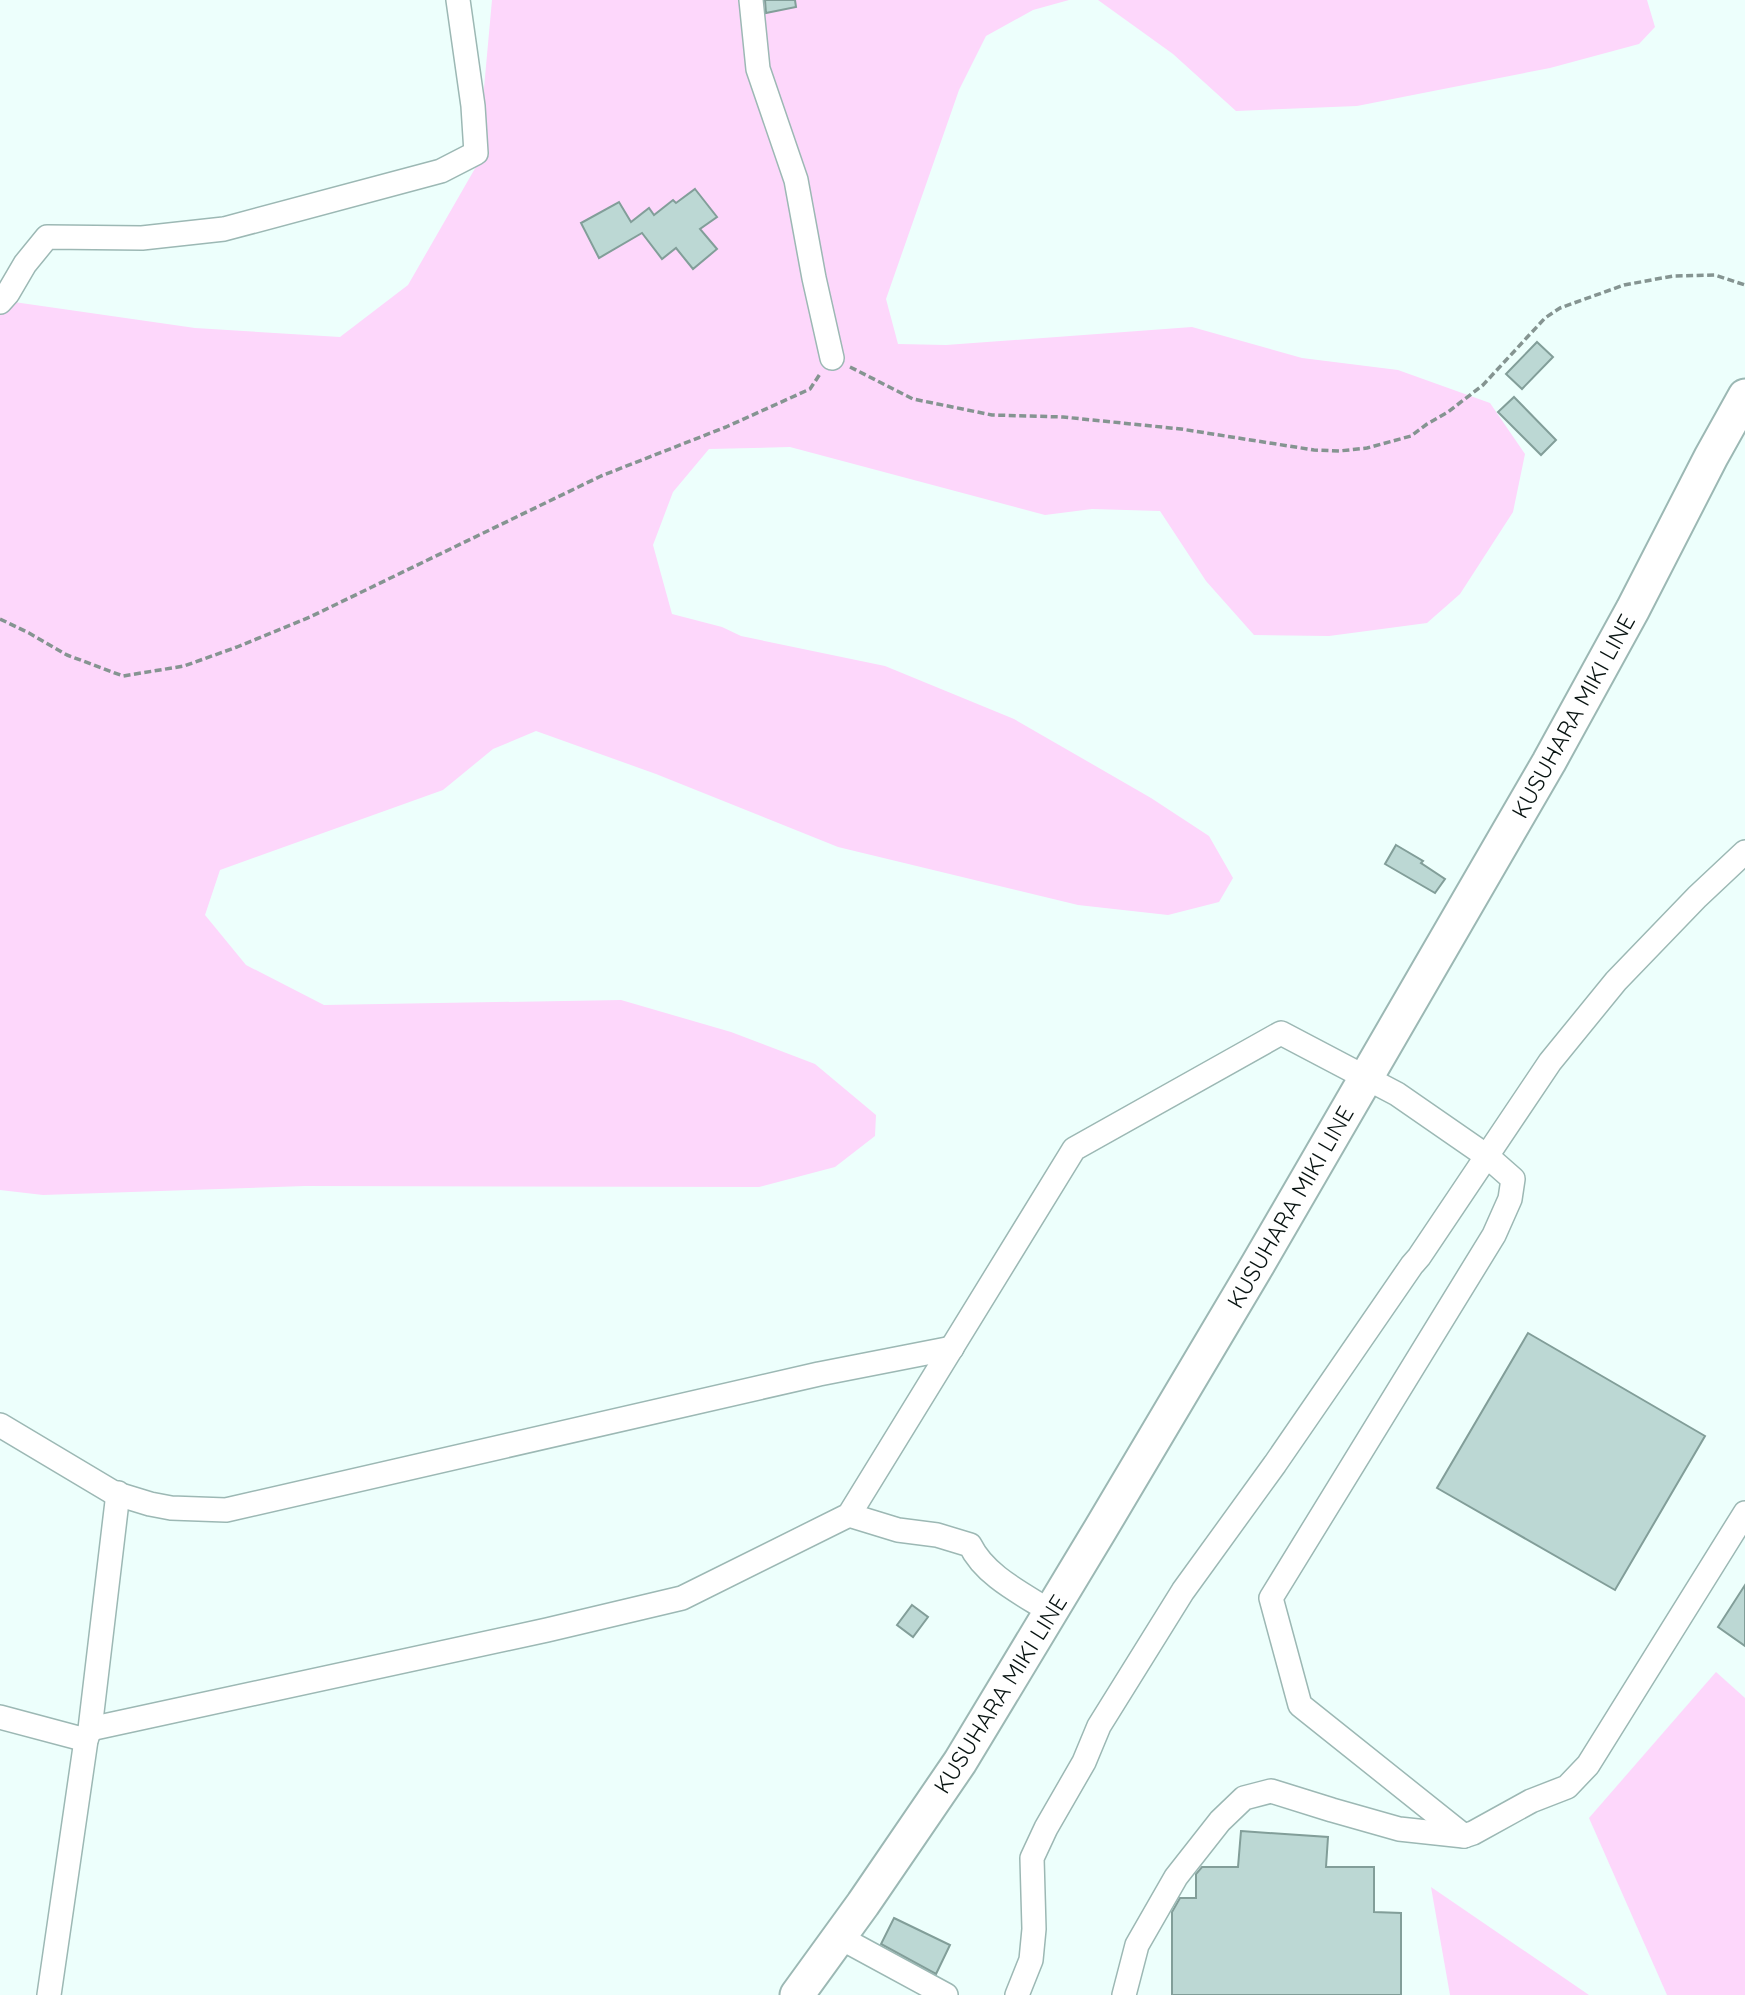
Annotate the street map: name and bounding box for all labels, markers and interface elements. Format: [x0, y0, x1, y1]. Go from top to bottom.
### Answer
street label: KUSUHARA MIKI LINE [1505, 609, 1641, 823]
street label: KUSUHARA MIKI LINE [1220, 1101, 1360, 1313]
street label: KUSUHARA MIKI LINE [927, 1589, 1073, 1799]

